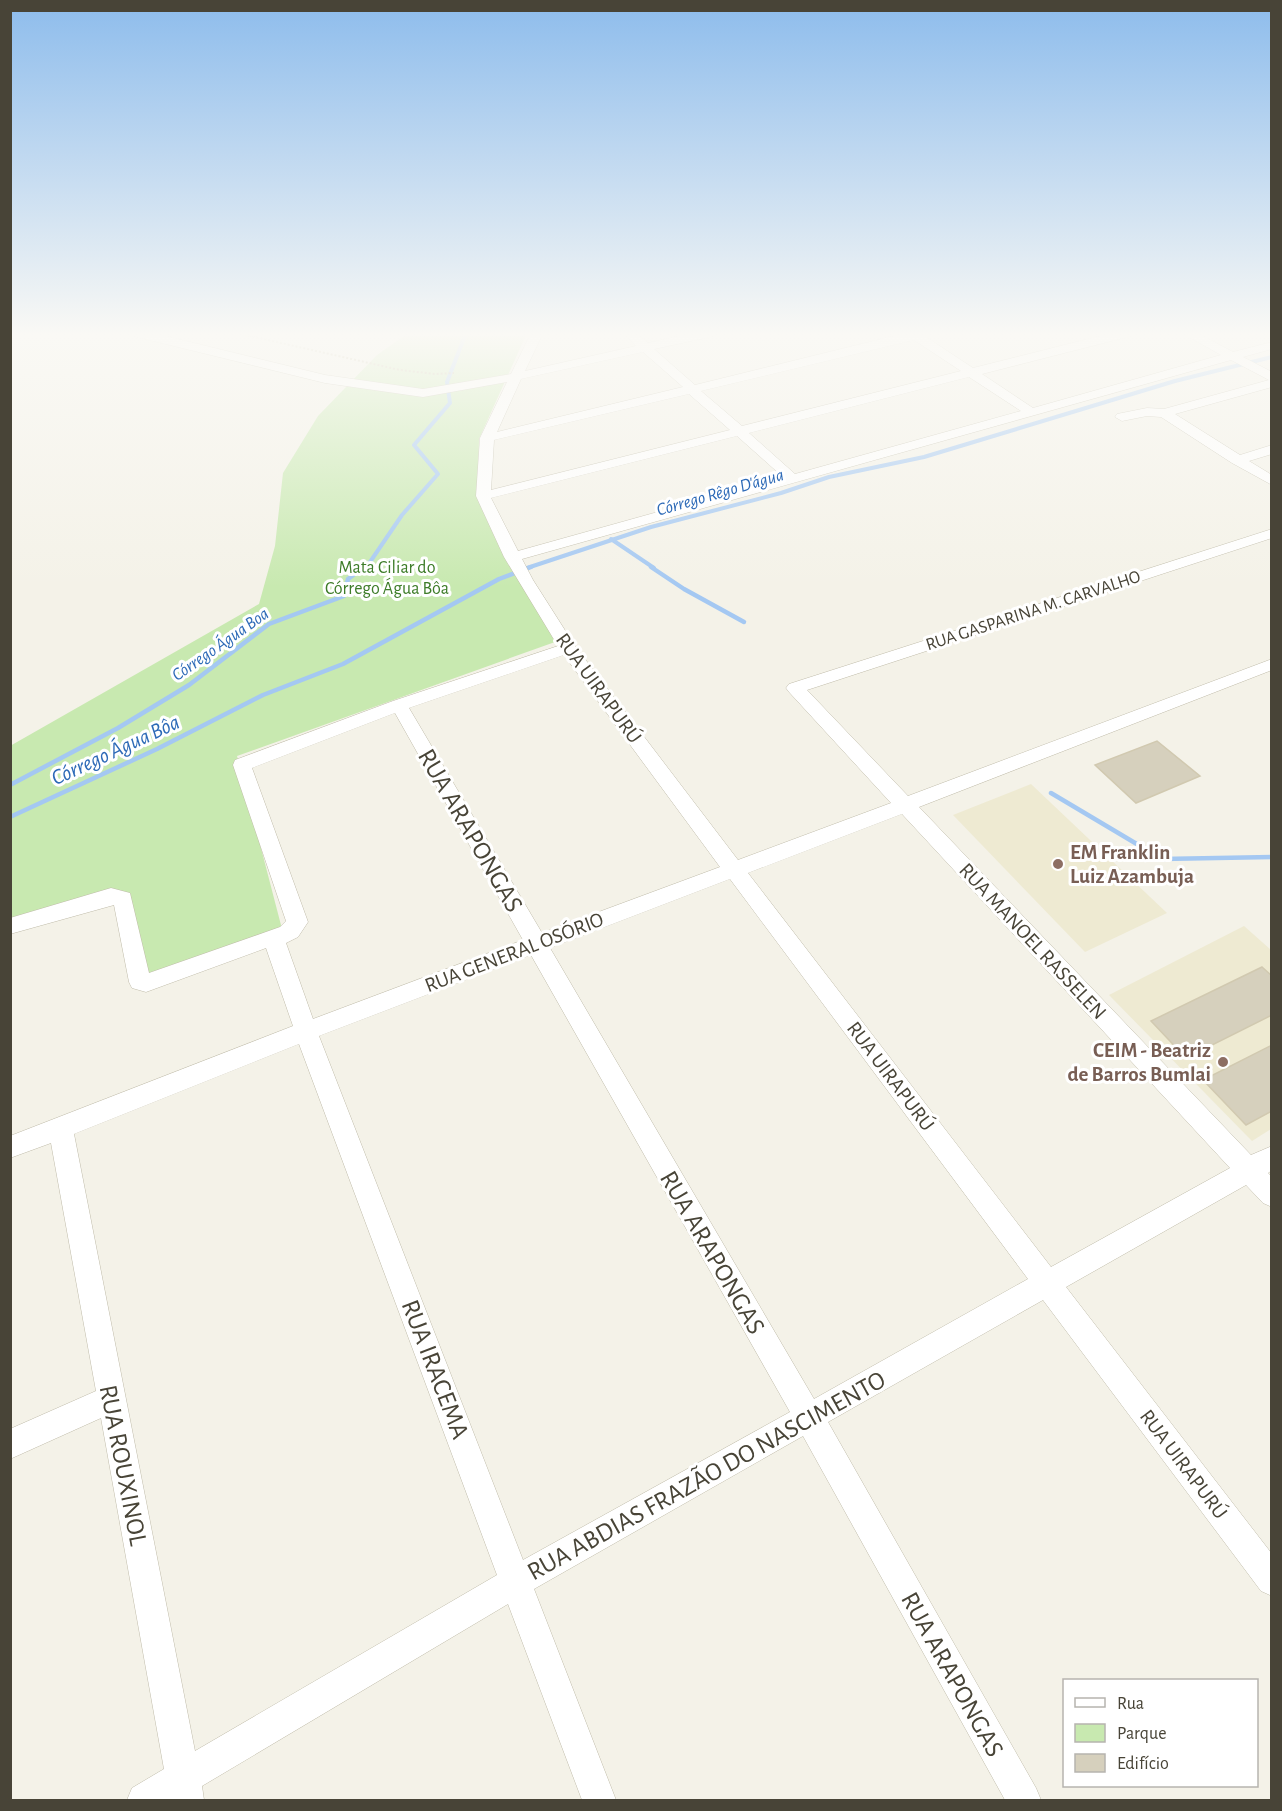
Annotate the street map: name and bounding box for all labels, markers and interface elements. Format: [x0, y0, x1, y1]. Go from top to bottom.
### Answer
water label: Córrego Rêgo D'água [655, 466, 786, 520]
park label: Mata Ciliar do Córrego Água Bôa [325, 559, 449, 598]
street label: RUA GASPARINA M. CARVALHO [924, 568, 1143, 654]
water label: Córrego Água Boa [167, 602, 272, 685]
street label: RUA UIRAPURÚ [552, 628, 647, 747]
water label: Córrego Água Bôa [47, 710, 183, 789]
street label: RUA ARAPONGAS [413, 744, 527, 917]
place label: EM Franklin Luiz Azambuja [1070, 842, 1194, 887]
marker: EM Franklin Luiz Azambuja [1051, 857, 1065, 871]
street label: RUA MANOEL RASSELEN [955, 859, 1110, 1023]
street label: RUA GENERAL OSÓRIO [421, 907, 606, 996]
street label: RUA UIRAPURÚ [843, 1017, 940, 1135]
place label: CEIM - Beatriz de Barros Bumlai [1067, 1040, 1211, 1085]
marker: CEIM - Beatriz de Barros Bumlai [1216, 1055, 1230, 1069]
street label: RUA ARAPONGAS [655, 1166, 769, 1339]
street label: RUA IRACEMA [397, 1296, 473, 1443]
street label: RUA ABDIAS FRAZÃO DO NASCIMENTO [523, 1365, 890, 1585]
street label: RUA ROUXINOL [95, 1383, 151, 1548]
street label: RUA UIRAPURÚ [1136, 1405, 1233, 1523]
street label: RUA ARAPONGAS [896, 1588, 1008, 1761]
legend [1063, 1679, 1258, 1787]
text: Rua [1117, 1695, 1144, 1713]
text: Parque [1117, 1725, 1166, 1743]
text: Edifício [1117, 1755, 1169, 1773]

